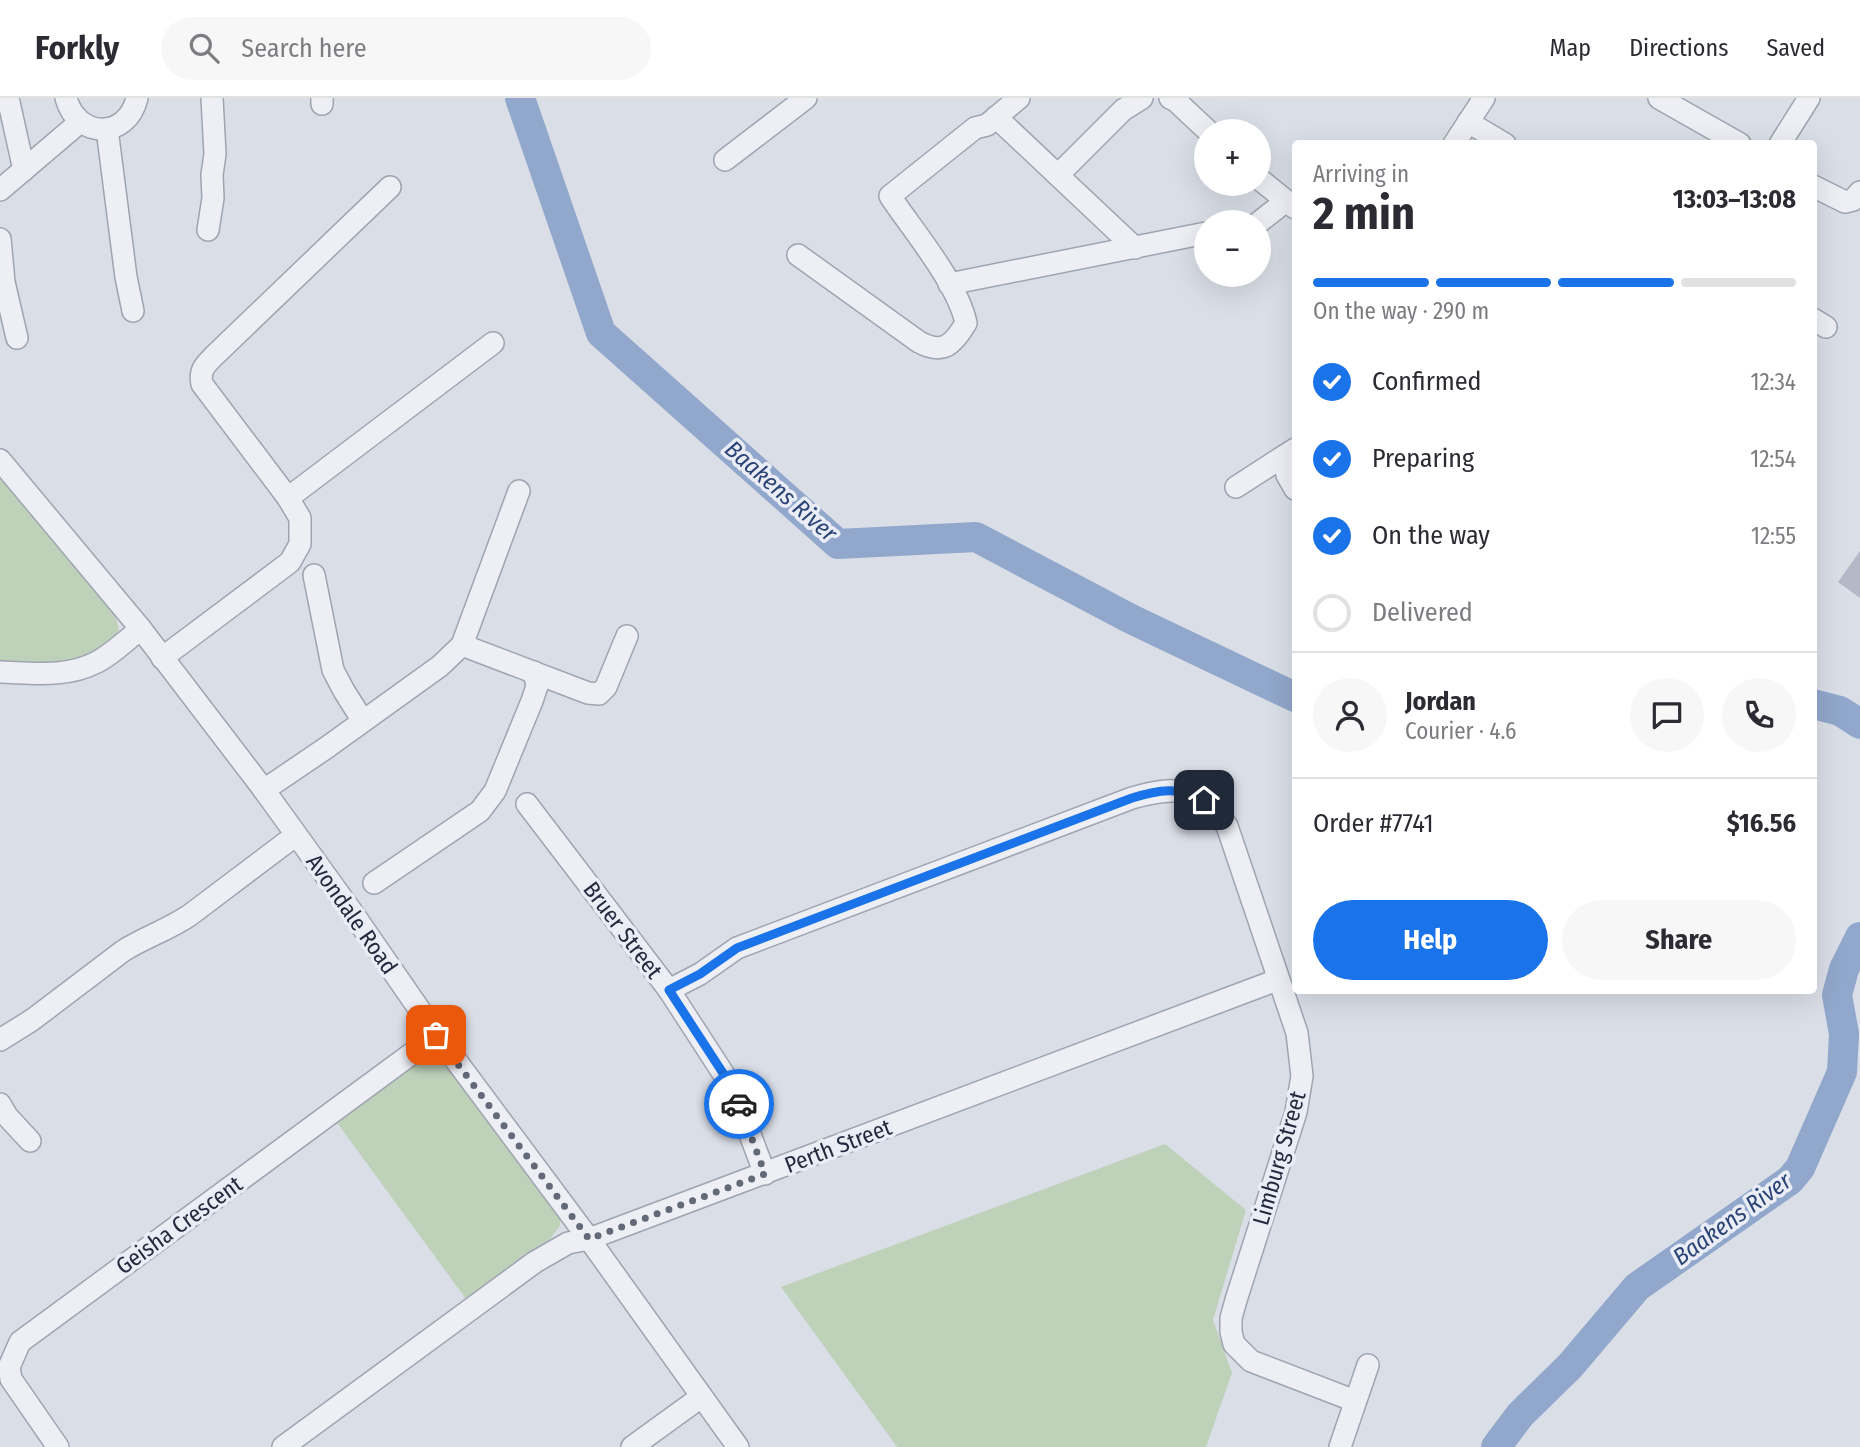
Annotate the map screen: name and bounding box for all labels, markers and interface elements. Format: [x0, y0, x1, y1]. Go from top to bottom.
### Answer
search box [161, 17, 651, 80]
text: Forkly [35, 28, 119, 68]
icon: search [185, 29, 223, 67]
text: Search here [241, 33, 367, 64]
text: Map [1550, 34, 1591, 62]
text: Directions [1629, 34, 1728, 62]
text: Saved [1766, 34, 1825, 62]
map controls [1194, 119, 1271, 287]
button: + [1194, 119, 1271, 196]
text: Arriving in [1313, 160, 1409, 188]
text: 13:03–13:08 [1673, 184, 1796, 215]
text: 2 min [1313, 186, 1415, 241]
button: − [1194, 210, 1271, 287]
text: On the way · 290 m [1313, 297, 1489, 325]
icon: check [1313, 363, 1351, 401]
text: Confirmed [1372, 366, 1482, 397]
text: 12:34 [1750, 368, 1796, 396]
water label: Baakens River [719, 435, 843, 548]
icon: check [1313, 440, 1351, 478]
text: Preparing [1372, 443, 1474, 474]
text: 12:54 [1750, 445, 1796, 473]
icon: check [1313, 517, 1351, 555]
text: On the way [1372, 520, 1490, 551]
text: 12:55 [1751, 522, 1796, 550]
text: Delivered [1372, 597, 1473, 628]
button: person [1313, 678, 1387, 752]
button: chat [1630, 678, 1704, 752]
button: phone [1722, 678, 1796, 752]
text: Jordan [1405, 686, 1476, 717]
text: Courier · 4.6 [1405, 717, 1516, 745]
pin [1174, 770, 1234, 830]
icon: home [1185, 781, 1223, 819]
text: Order #7741 [1313, 808, 1434, 839]
text: $16.56 [1727, 808, 1796, 839]
street label: Avondale Road [300, 849, 404, 979]
street label: Bruer Street [578, 876, 669, 984]
button: Help [1313, 900, 1548, 980]
button: Share [1562, 900, 1796, 980]
pin [406, 1005, 466, 1065]
icon: bag [417, 1016, 455, 1054]
courier [704, 1069, 774, 1139]
icon: car [720, 1085, 758, 1123]
street label: Limburg Street [1246, 1087, 1312, 1228]
street label: Perth Street [781, 1113, 896, 1179]
water label: Baakens River [1668, 1166, 1797, 1271]
street label: Geisha Crescent [110, 1170, 248, 1280]

